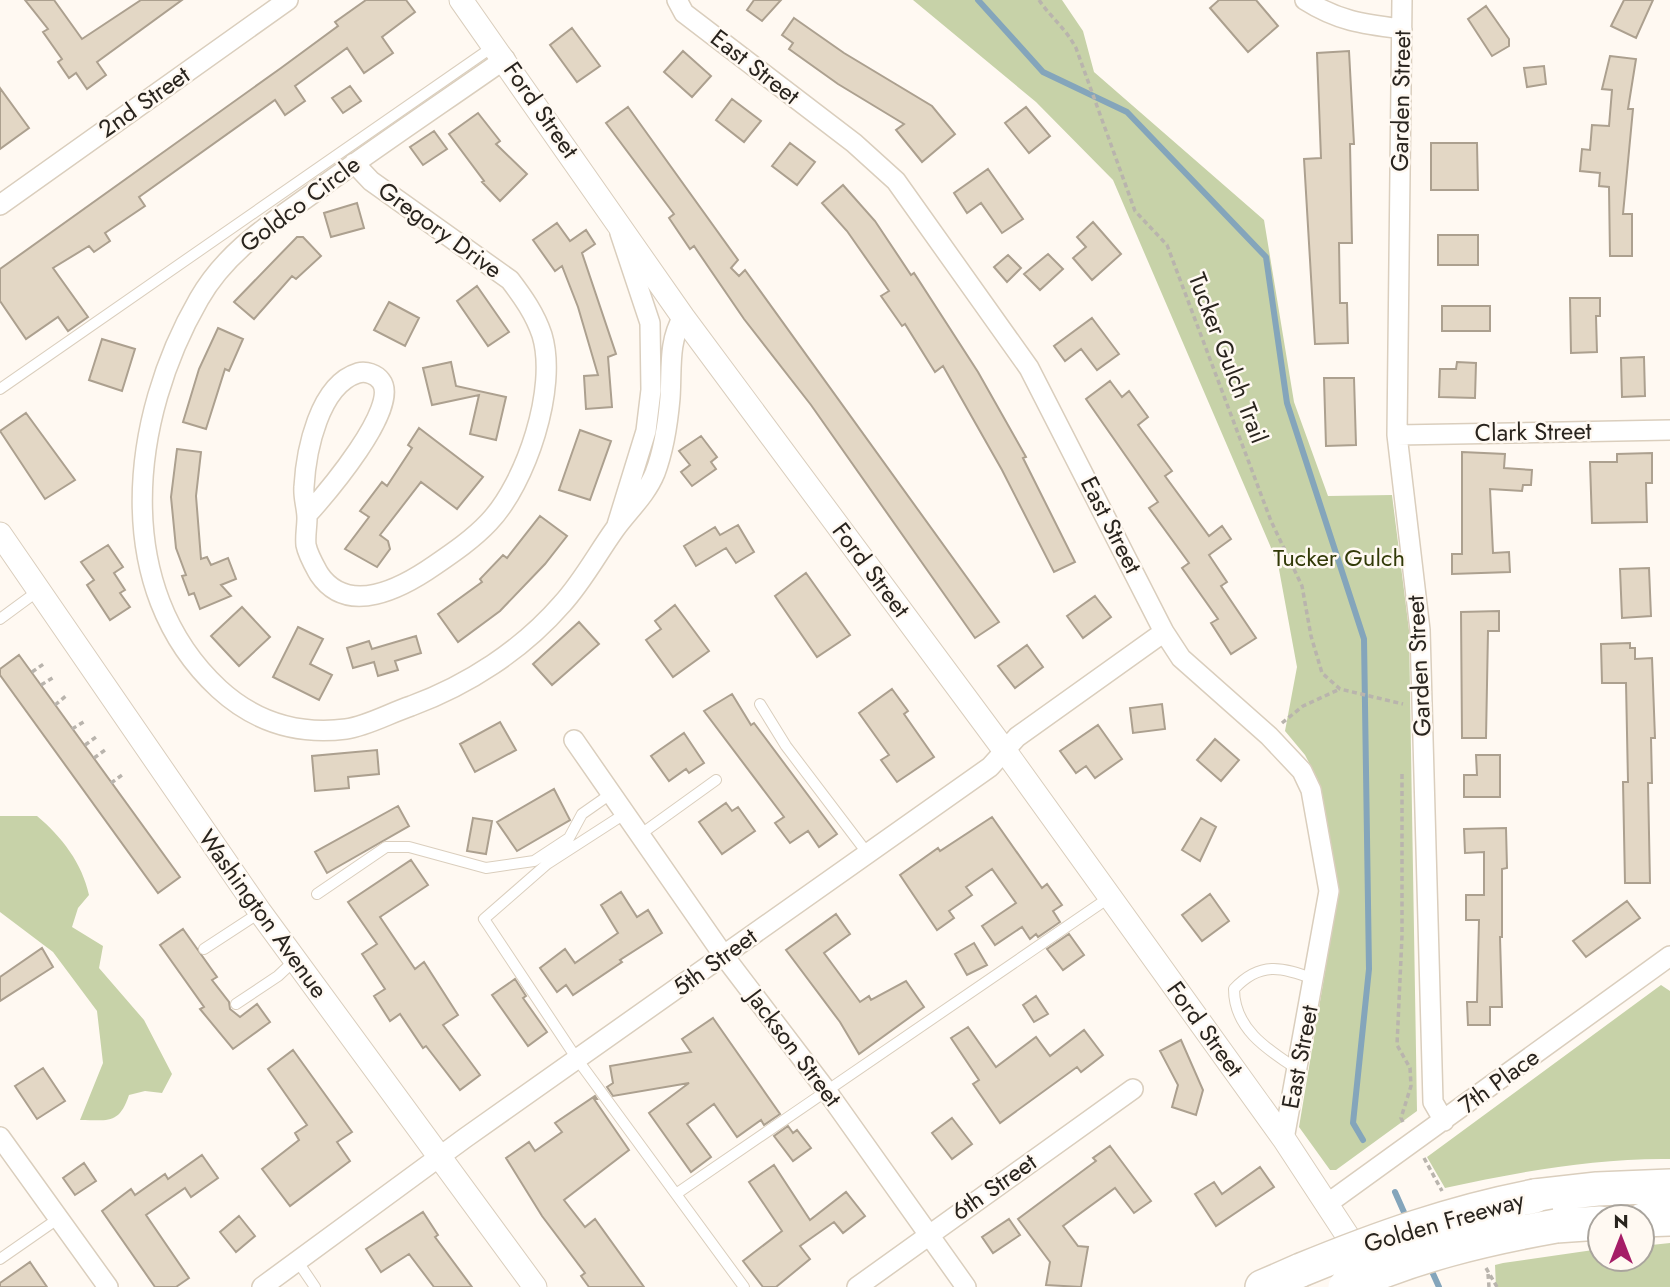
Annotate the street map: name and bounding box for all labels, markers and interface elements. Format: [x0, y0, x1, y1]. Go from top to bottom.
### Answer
street label: East Street [703, 21, 807, 113]
street label: Garden Street [1382, 30, 1419, 172]
street label: Ford Street [495, 54, 588, 165]
street label: 2nd Street [91, 57, 197, 146]
street label: Goldco Circle [232, 147, 367, 260]
street label: Gregory Drive [371, 173, 510, 287]
street label: Tucker Gulch Trail [1180, 267, 1277, 448]
street label: Clark Street [1474, 413, 1592, 450]
street label: East Street [1072, 470, 1151, 580]
street label: Ford Street [824, 515, 919, 625]
park label: Tucker Gulch [1273, 540, 1405, 575]
street label: Garden Street [1397, 594, 1440, 738]
street label: Washington Avenue [190, 822, 337, 1005]
street label: 5th Street [665, 919, 764, 1004]
street label: Ford Street [1159, 974, 1252, 1084]
street label: Jackson Street [737, 979, 850, 1114]
street label: East Street [1272, 1002, 1327, 1112]
street label: 7th Place [1451, 1039, 1546, 1122]
street label: 6th Street [944, 1144, 1044, 1229]
street label: Golden Freeway [1360, 1182, 1528, 1261]
north arrow [1586, 1203, 1656, 1273]
text: N [1613, 1208, 1629, 1235]

